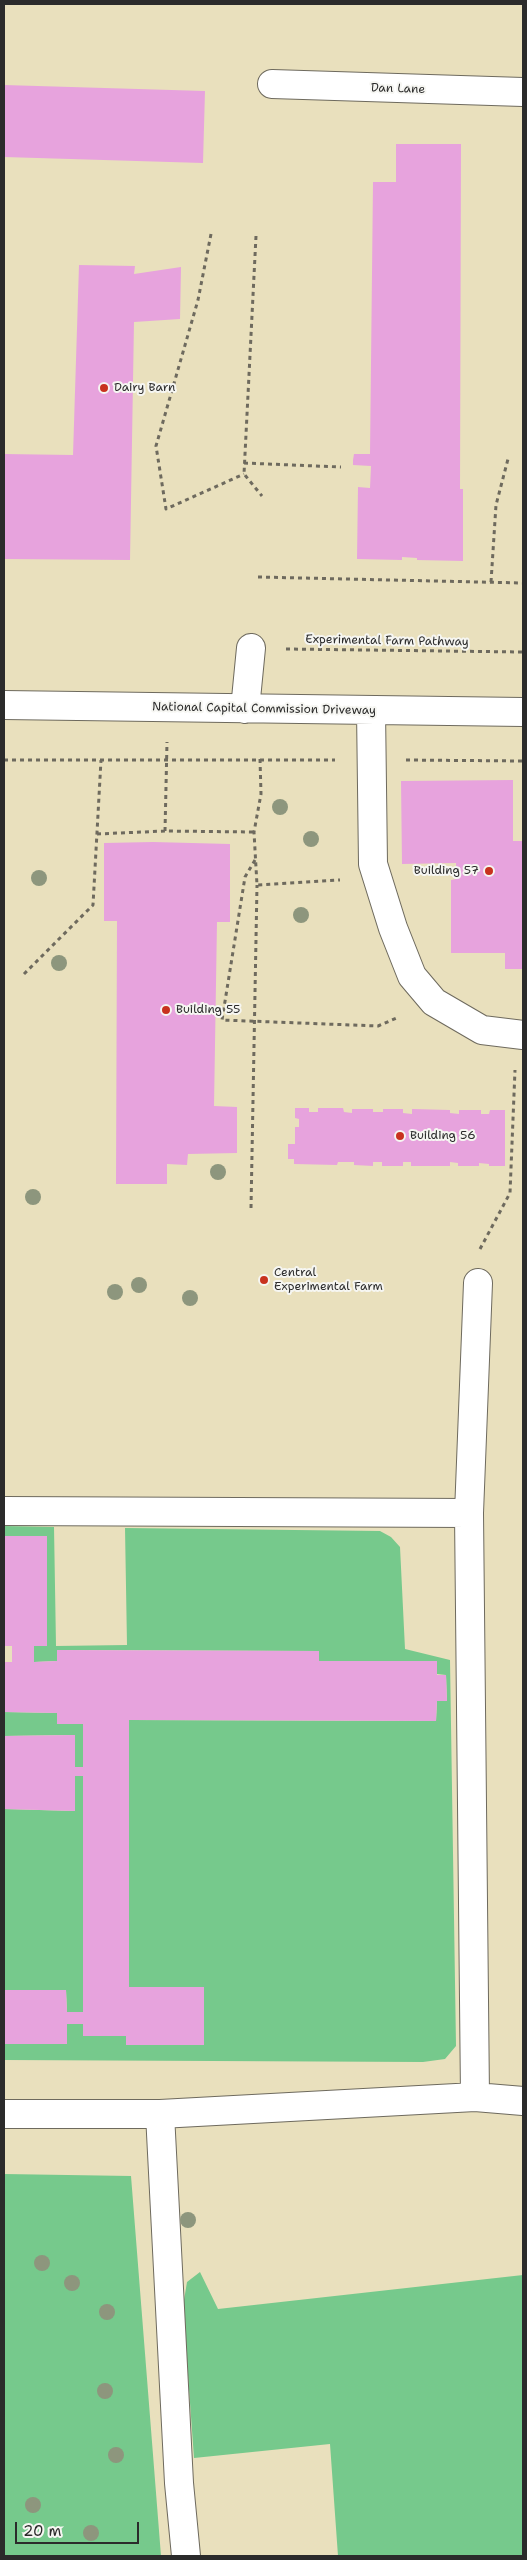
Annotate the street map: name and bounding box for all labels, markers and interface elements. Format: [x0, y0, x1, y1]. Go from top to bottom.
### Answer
street label: Dan Lane [370, 81, 426, 97]
place label: Dairy Barn [114, 381, 175, 395]
marker: Dairy Barn [98, 382, 110, 394]
street label: Experimental Farm Pathway [305, 632, 469, 650]
street label: National Capital Commission Driveway [152, 700, 376, 718]
place label: Building 57 [414, 864, 479, 878]
marker: Building 57 [483, 865, 495, 877]
place label: Building 55 [176, 1003, 240, 1017]
marker: Building 55 [160, 1004, 172, 1016]
place label: Building 56 [410, 1129, 476, 1143]
marker: Building 56 [394, 1130, 406, 1142]
place label: Central Experimental Farm [274, 1266, 383, 1294]
marker: Central Experimental Farm [258, 1274, 270, 1286]
scale bar [18, 2512, 141, 2544]
text: 20 m [23, 2521, 62, 2541]

